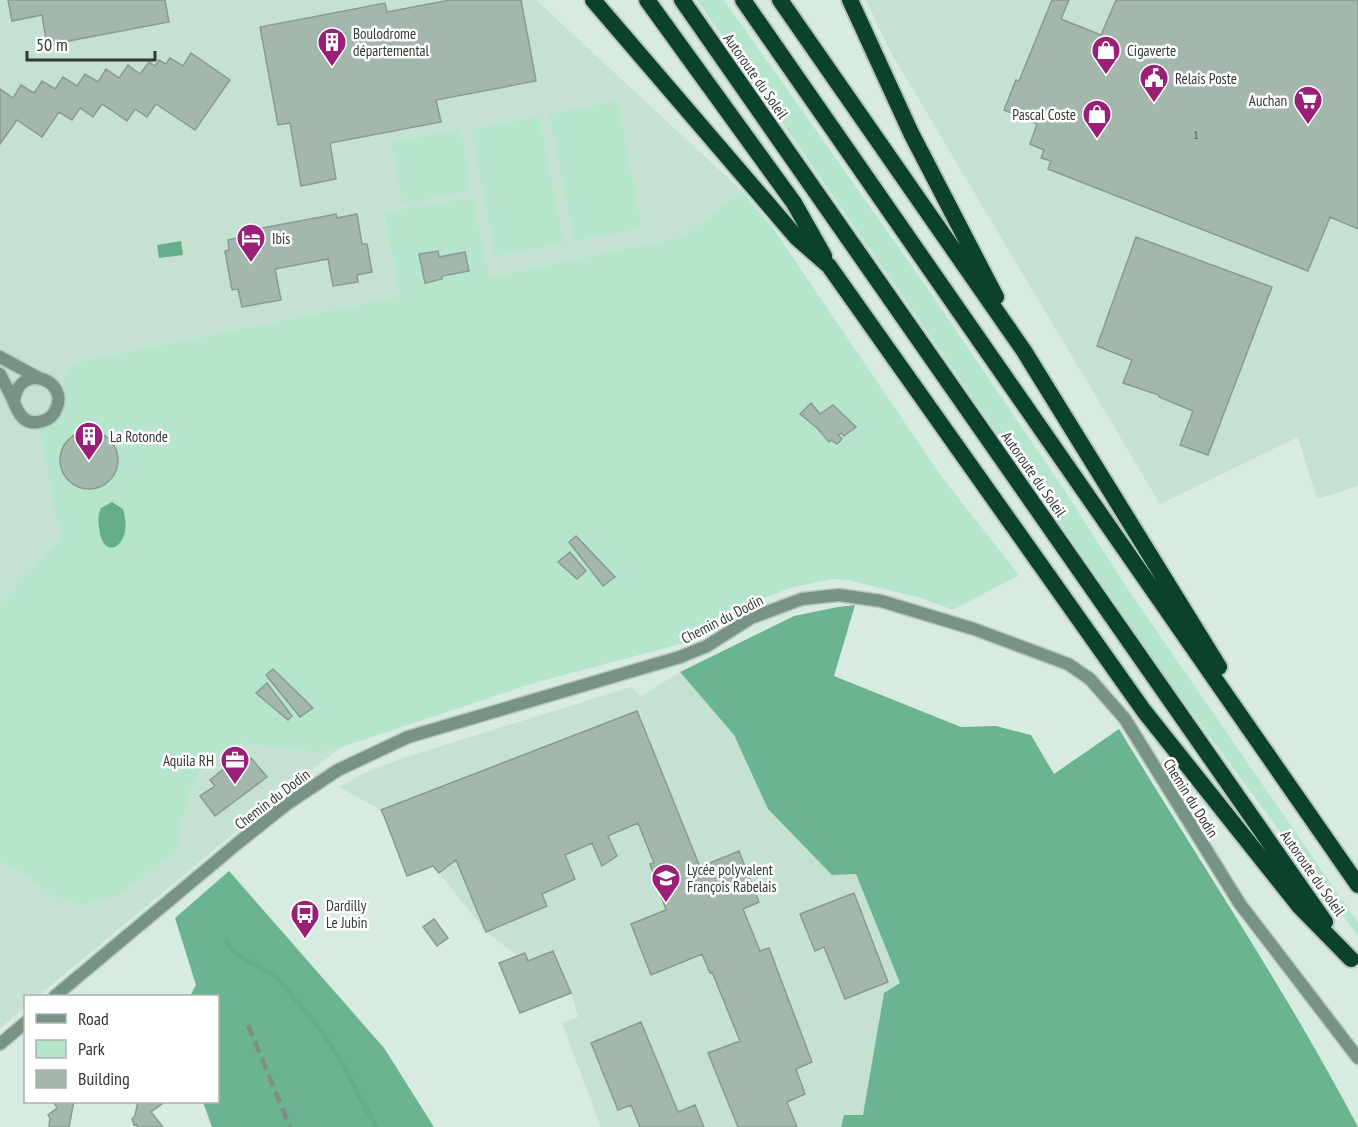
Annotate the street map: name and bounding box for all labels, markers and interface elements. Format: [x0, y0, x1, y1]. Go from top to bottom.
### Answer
scale bar [27, 24, 154, 62]
place label: Boulodrome départemental [353, 24, 430, 60]
building icon: Boulodrome départemental [316, 26, 348, 68]
street label: Autoroute du Soleil [720, 30, 793, 123]
text: 50 m [36, 33, 68, 56]
shop icon: Cigaverte [1090, 34, 1122, 76]
place label: Cigaverte [1127, 41, 1176, 60]
public building icon: Relais Poste [1138, 62, 1170, 104]
place label: Relais Poste [1175, 69, 1237, 88]
supermarket icon: Auchan [1292, 84, 1324, 126]
place label: Auchan [1249, 91, 1287, 110]
shop icon: Pascal Coste [1081, 98, 1113, 140]
place label: Pascal Coste [1012, 105, 1076, 124]
house number: 1 [1193, 127, 1199, 142]
hotel icon: Ibis [235, 222, 267, 264]
place label: Ibis [272, 229, 290, 248]
building icon: La Rotonde [73, 420, 105, 462]
place label: La Rotonde [110, 427, 168, 446]
street label: Autoroute du Soleil [998, 428, 1071, 521]
street label: Chemin du Dodin [678, 590, 766, 648]
office icon: Aquila RH [219, 744, 251, 786]
place label: Aquila RH [163, 751, 214, 770]
street label: Chemin du Dodin [1159, 755, 1223, 841]
street label: Chemin du Dodin [231, 765, 313, 833]
street label: Autoroute du Soleil [1277, 827, 1350, 920]
place label: Lycée polyvalent François Rabelais [687, 860, 777, 896]
school or university icon: Lycée polyvalent François Rabelais [650, 862, 682, 904]
place label: Dardilly Le Jubin [326, 896, 367, 932]
bus stop icon: Dardilly Le Jubin [289, 898, 321, 940]
legend [24, 995, 219, 1103]
text: Road [78, 1007, 109, 1030]
text: Park [78, 1037, 105, 1060]
text: Building [78, 1067, 130, 1090]

